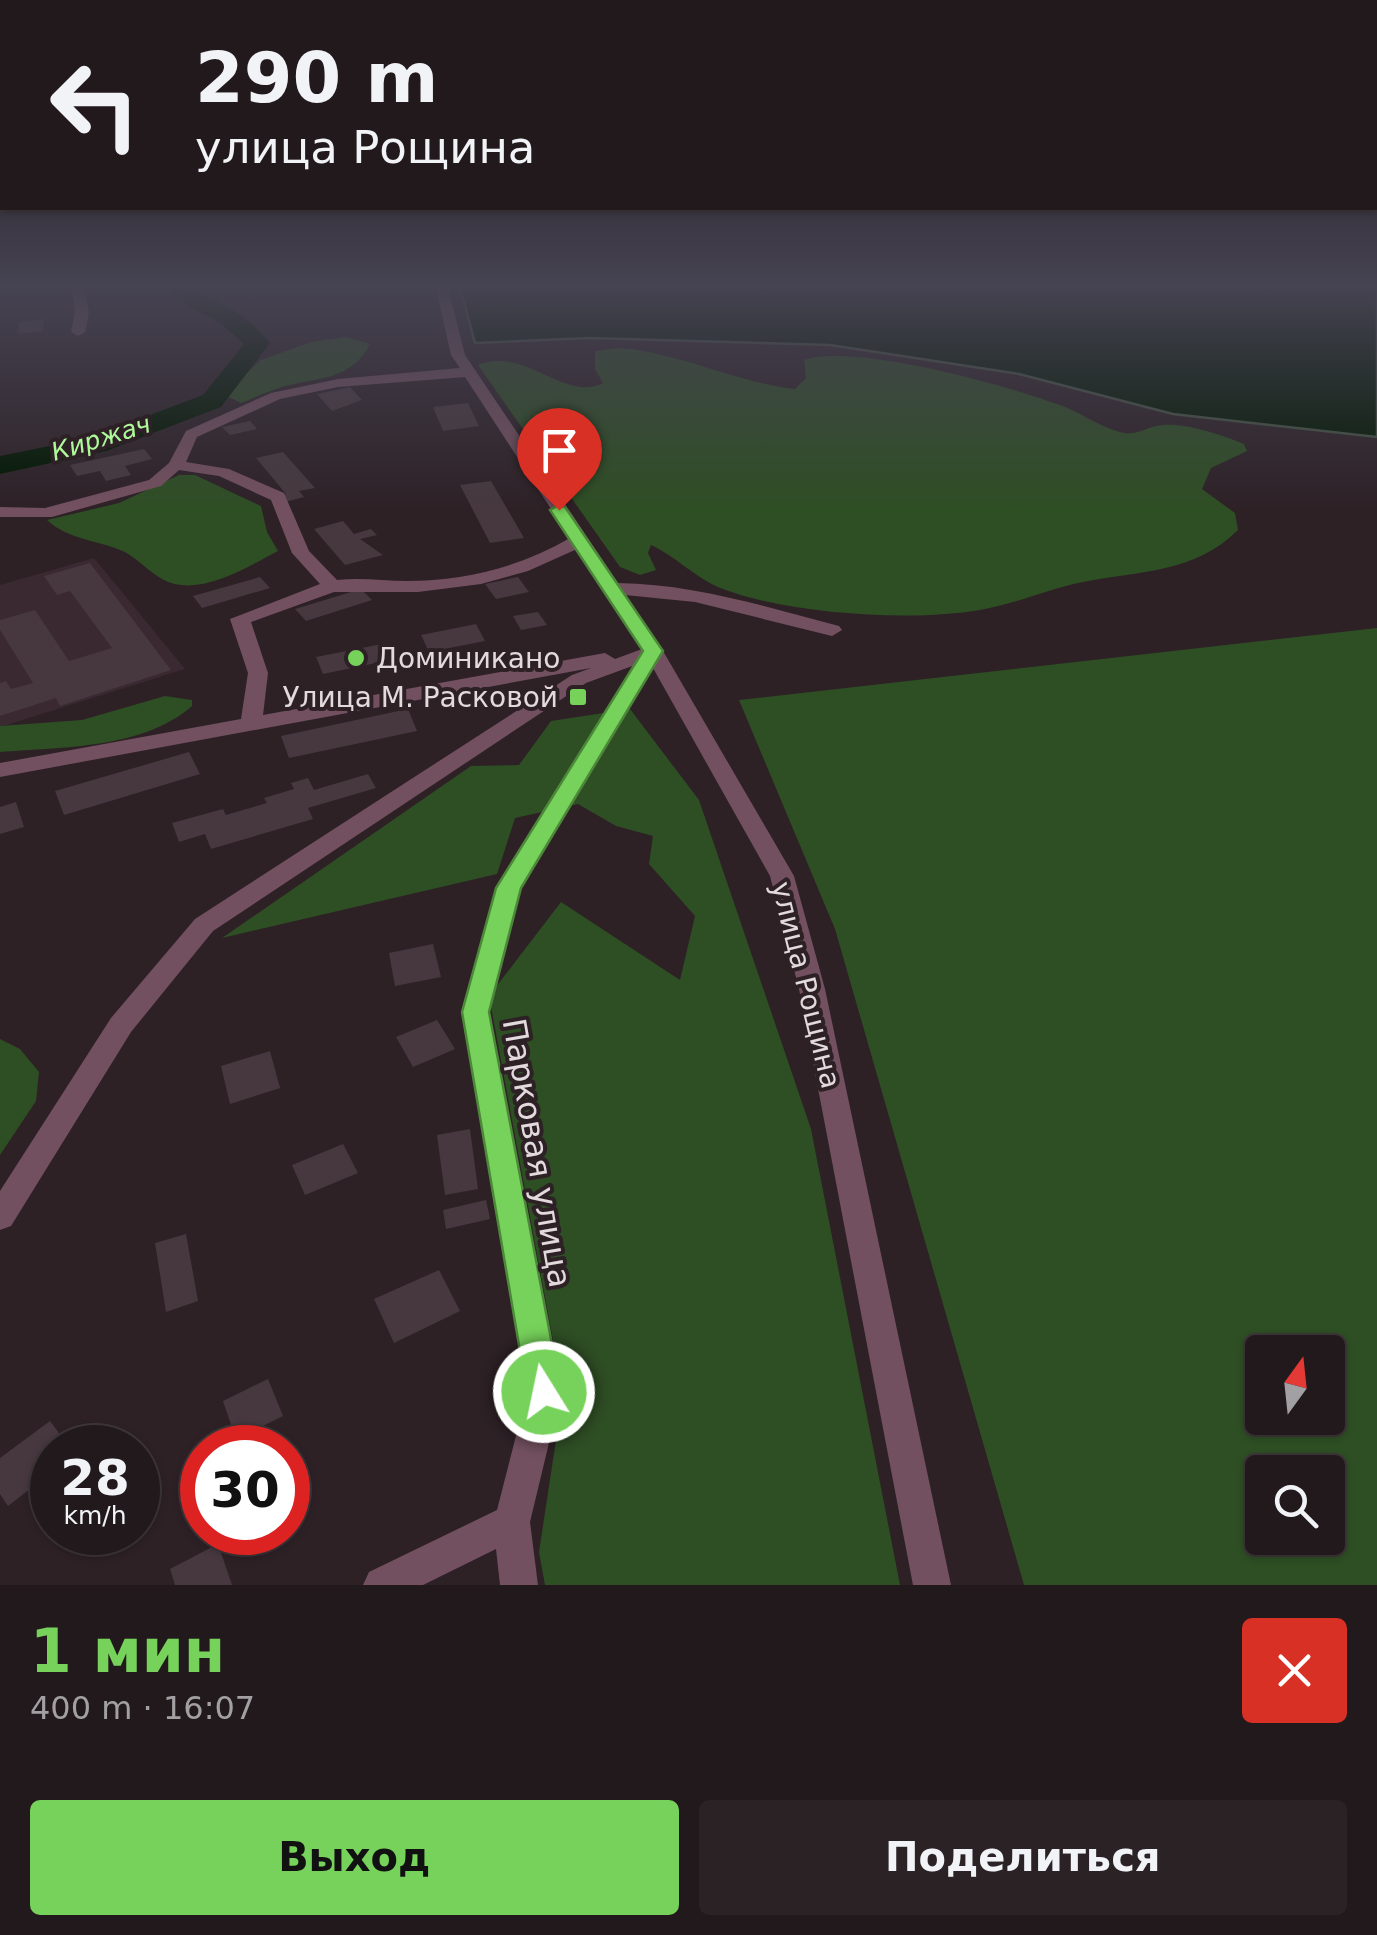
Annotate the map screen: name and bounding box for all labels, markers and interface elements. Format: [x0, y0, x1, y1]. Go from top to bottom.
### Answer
text: 290 m [195, 37, 438, 119]
icon: left [30, 40, 160, 170]
text: улица Рощина [195, 121, 535, 174]
pin [517, 408, 602, 511]
water label: Киржач [48, 409, 154, 467]
icon: arrive [532, 423, 587, 478]
place label: Доминикано [376, 642, 560, 675]
marker: Доминикано [345, 647, 367, 669]
place label: Улица М. Расковой [282, 681, 558, 714]
marker: Улица М. Расковой [567, 686, 589, 708]
street label: улица Рощина [764, 878, 848, 1092]
street label: Парковая улица [495, 1016, 579, 1290]
north arrow [1245, 1335, 1345, 1435]
map controls [1245, 1335, 1345, 1555]
position arrow [492, 1340, 596, 1444]
speed limit sign: 30 [180, 1425, 310, 1555]
text: 28 [60, 1449, 130, 1507]
button: search [1245, 1455, 1345, 1555]
text: km/h [63, 1501, 127, 1530]
text: 1 мин [30, 1616, 225, 1686]
button: close [1242, 1618, 1347, 1723]
text: 400 m · 16:07 [30, 1689, 255, 1727]
button: Выход [30, 1800, 679, 1915]
button: Поделиться [699, 1800, 1347, 1915]

